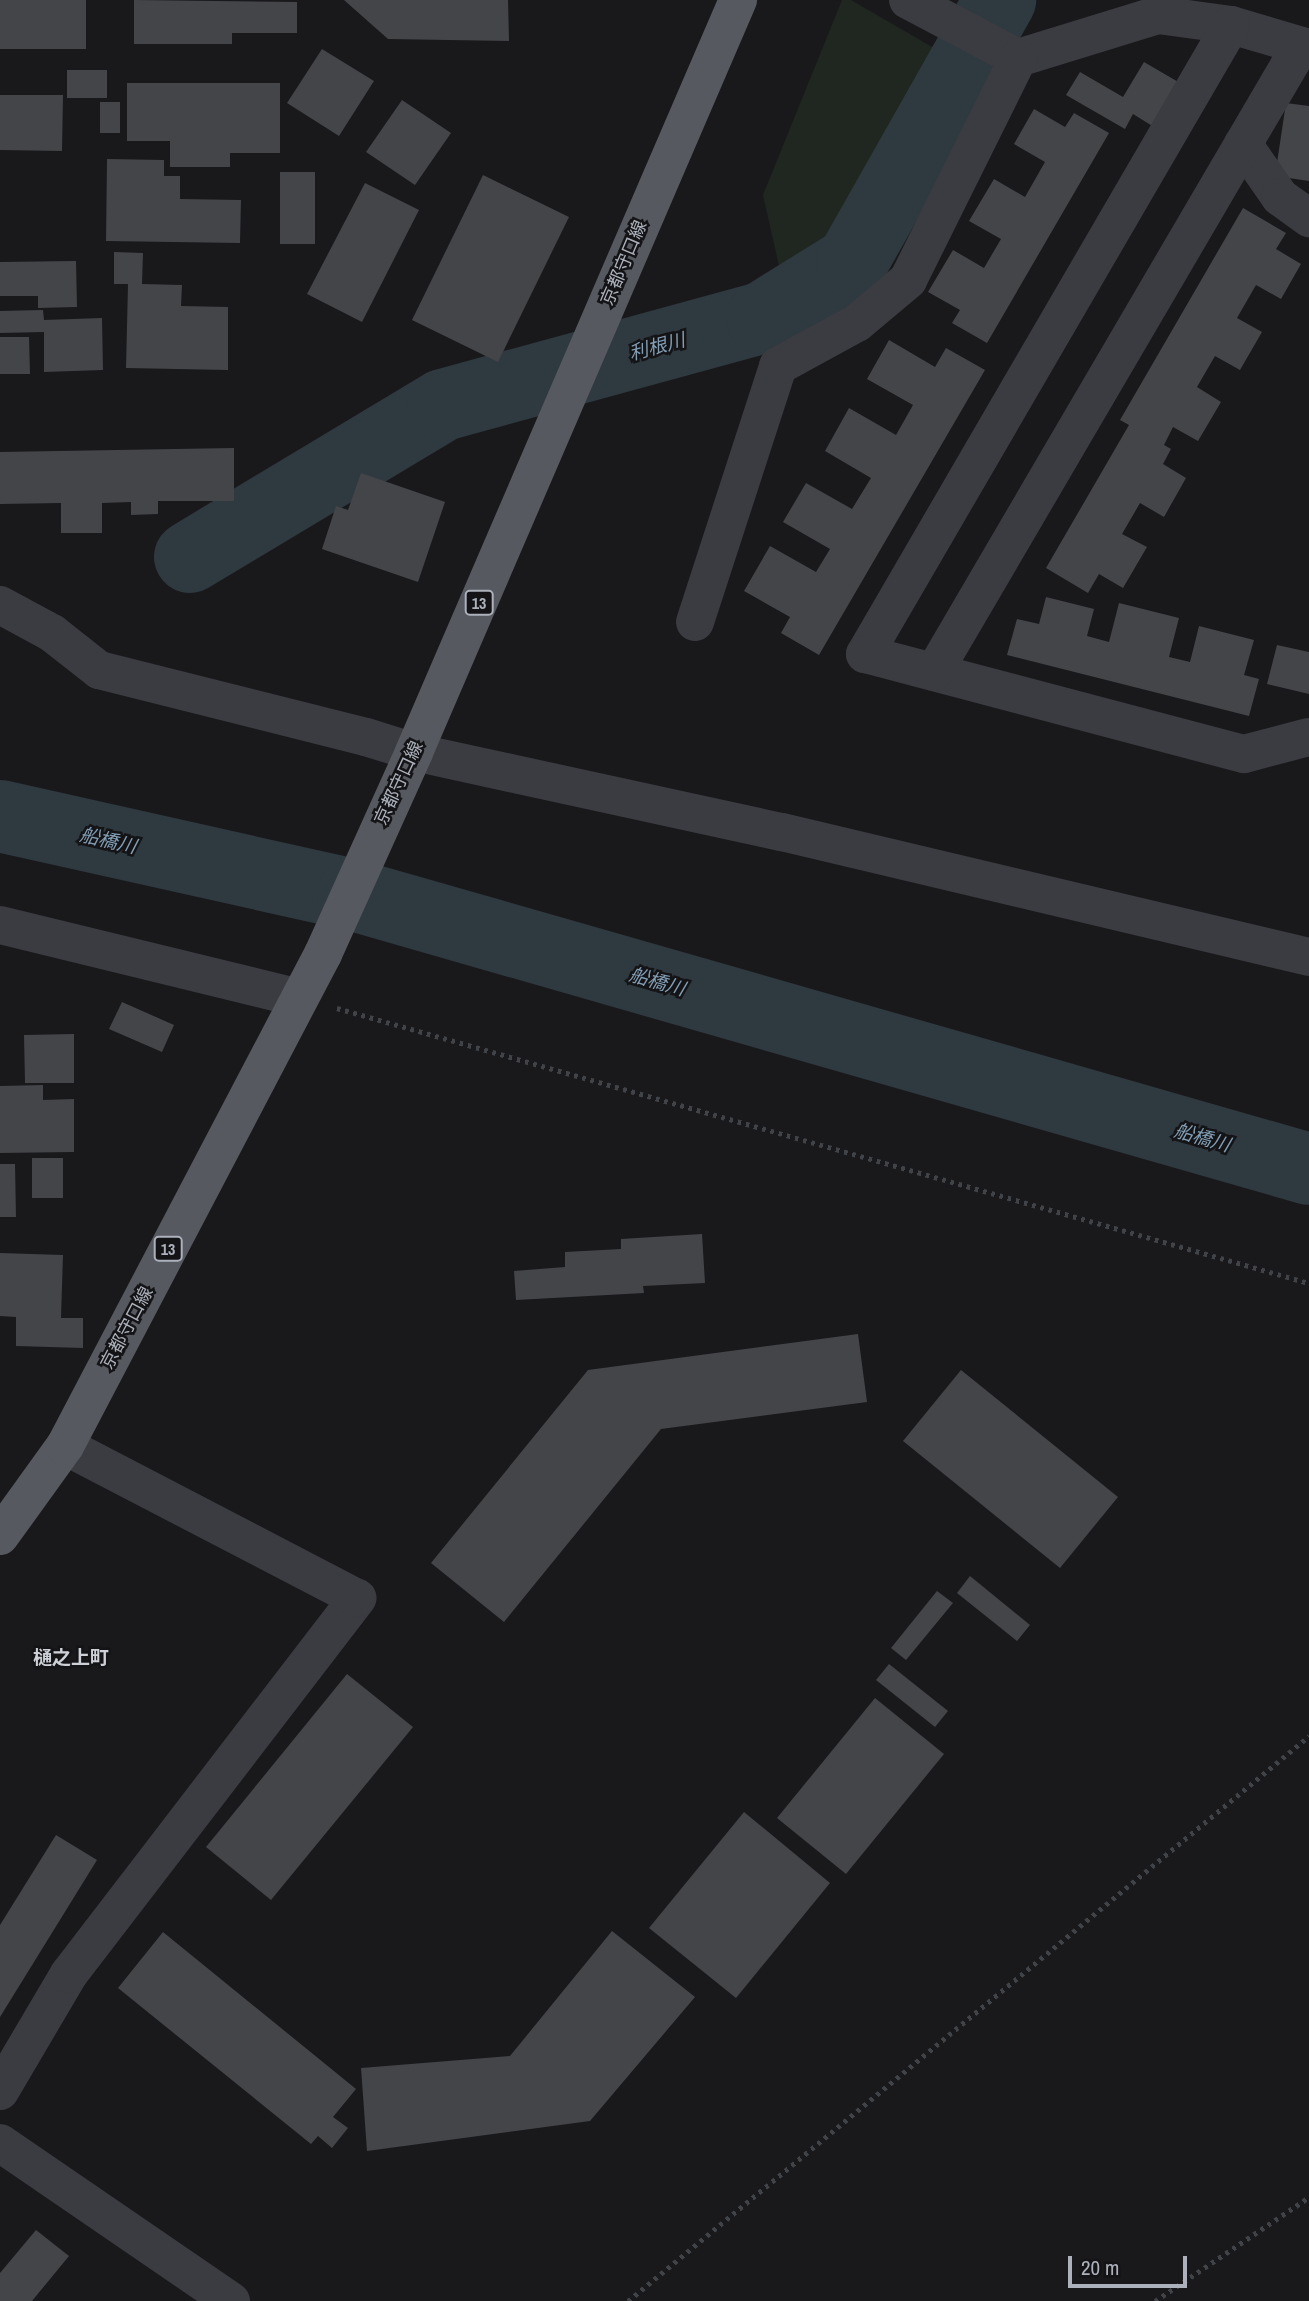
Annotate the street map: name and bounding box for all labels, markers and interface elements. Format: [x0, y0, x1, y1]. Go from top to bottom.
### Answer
street label: 京都守口線 [596, 217, 652, 309]
water label: 利根川 [627, 329, 687, 365]
road number: 13 [463, 590, 495, 616]
street label: 京都守口線 [370, 738, 428, 828]
water label: 船橋川 [78, 823, 138, 859]
water label: 船橋川 [626, 963, 688, 1001]
water label: 船橋川 [1171, 1119, 1233, 1157]
road number: 13 [152, 1236, 184, 1261]
street label: 京都守口線 [96, 1283, 158, 1373]
district label: 樋之上町 [33, 1647, 109, 1669]
scale bar [1071, 2242, 1190, 2286]
text: 20 m [1081, 2253, 1119, 2282]

